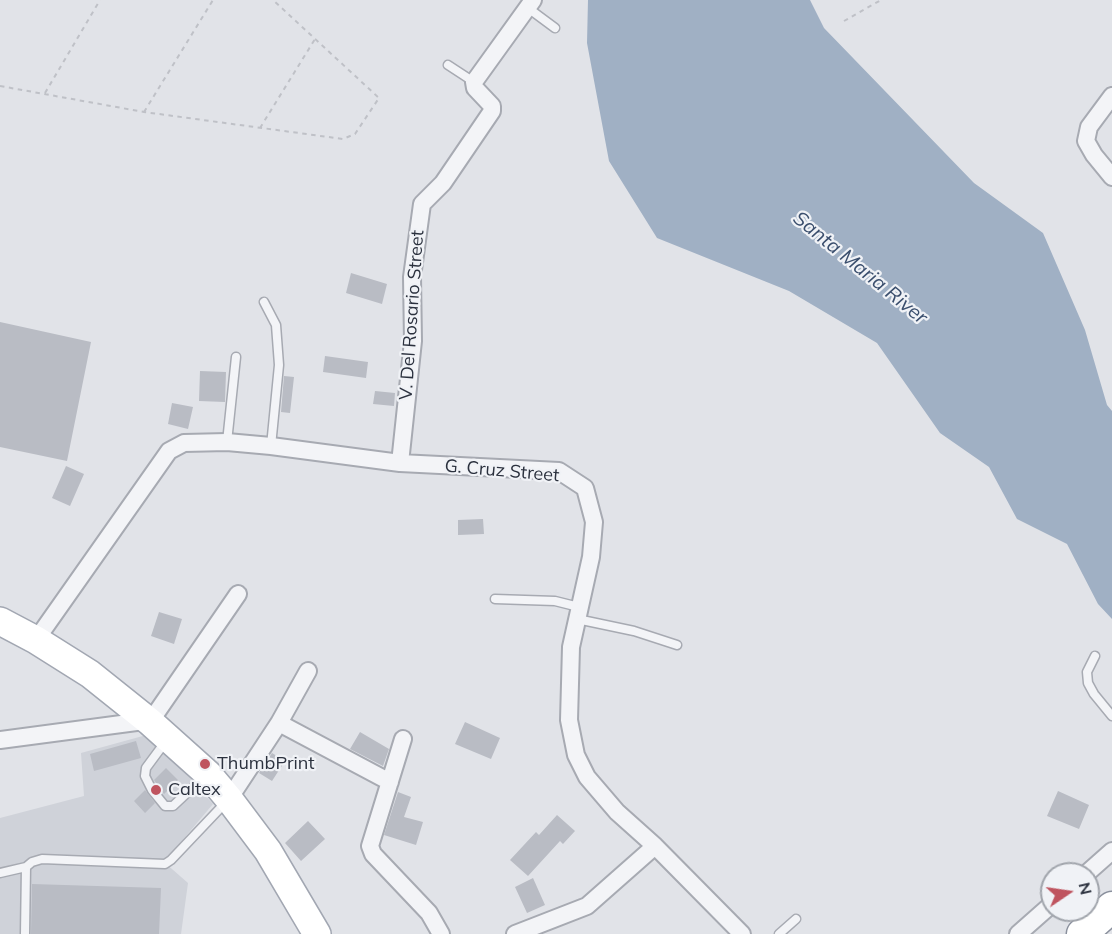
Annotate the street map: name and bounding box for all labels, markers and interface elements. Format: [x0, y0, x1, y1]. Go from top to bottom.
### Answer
water label: Santa Maria River [788, 206, 932, 330]
street label: V. Del Rosario Street [395, 229, 429, 401]
street label: G. Cruz Street [444, 455, 560, 487]
place label: ThumbPrint [217, 753, 315, 775]
marker: ThumbPrint [198, 757, 212, 771]
place label: Caltex [168, 779, 221, 801]
marker: Caltex [149, 783, 163, 797]
north arrow [1040, 862, 1100, 922]
text: N [1074, 880, 1097, 897]

